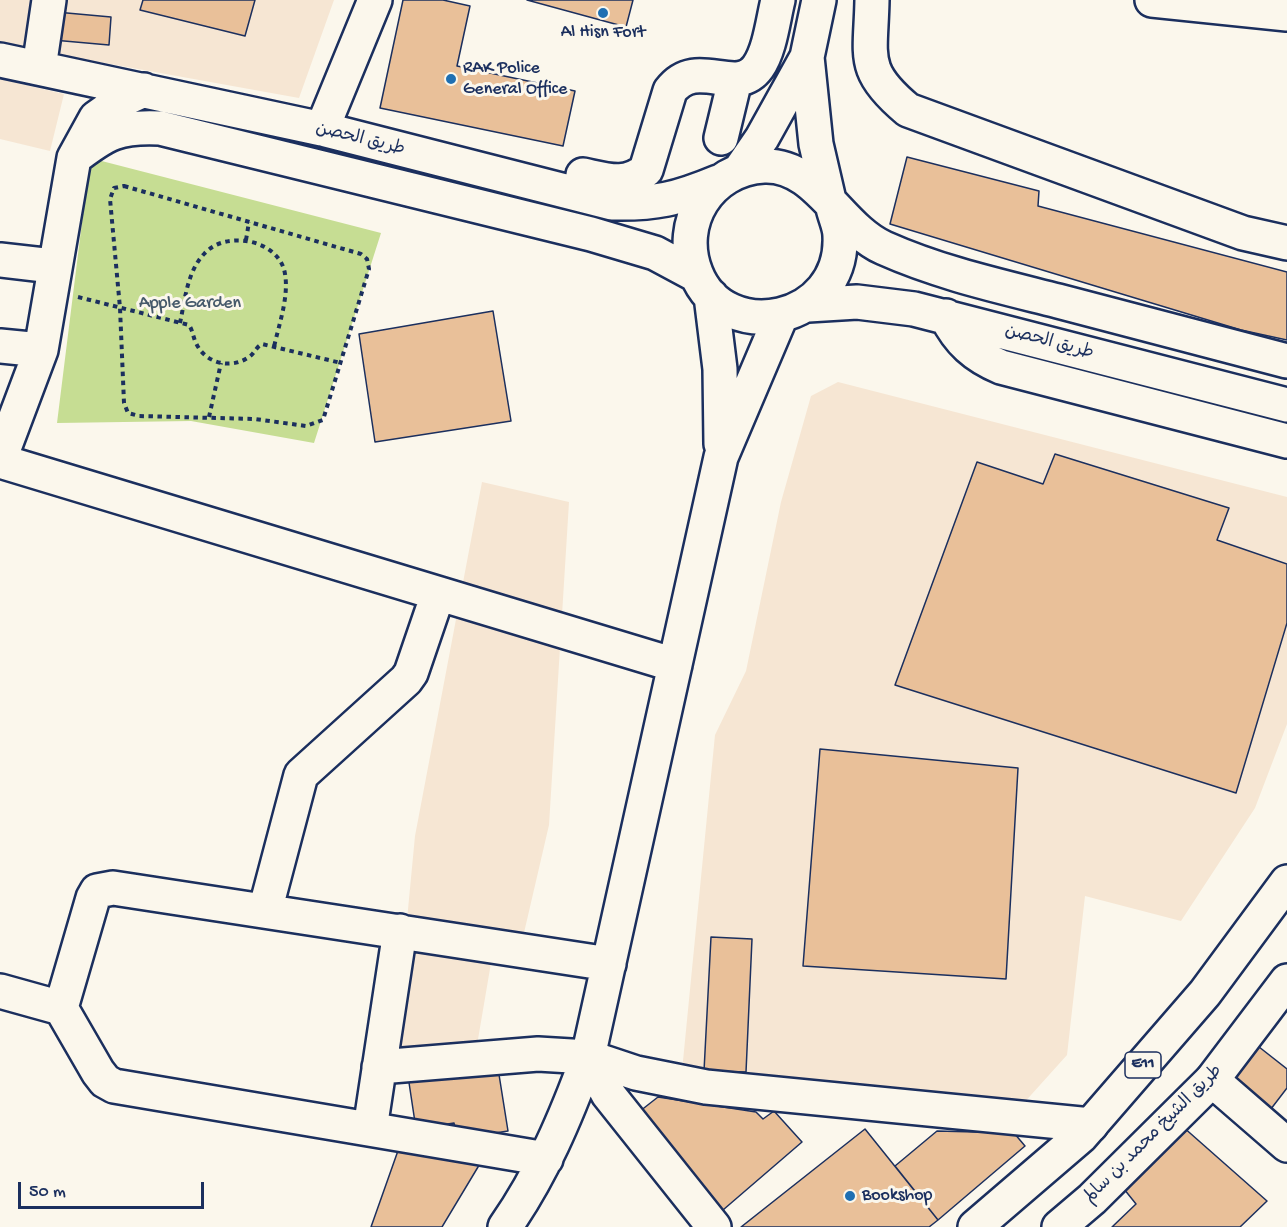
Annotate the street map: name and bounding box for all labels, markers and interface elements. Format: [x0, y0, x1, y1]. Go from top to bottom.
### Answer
marker: Al Hisn Fort [596, 6, 610, 20]
place label: Al Hisn Fort [561, 22, 645, 44]
place label: RAK Police General Office [463, 58, 567, 100]
marker: RAK Police General Office [444, 72, 458, 86]
street label: طريق الحصن [313, 118, 407, 162]
park label: Apple Garden [139, 293, 241, 315]
street label: طريق الحصن [1002, 321, 1096, 365]
road number: E11 [1125, 1052, 1161, 1078]
street label: طريق الشيخ محمد بن سالم [1080, 1061, 1228, 1209]
scale bar [21, 1170, 207, 1208]
text: 50 m [29, 1182, 66, 1203]
place label: Bookshop [862, 1185, 932, 1207]
marker: Bookshop [843, 1189, 857, 1203]

